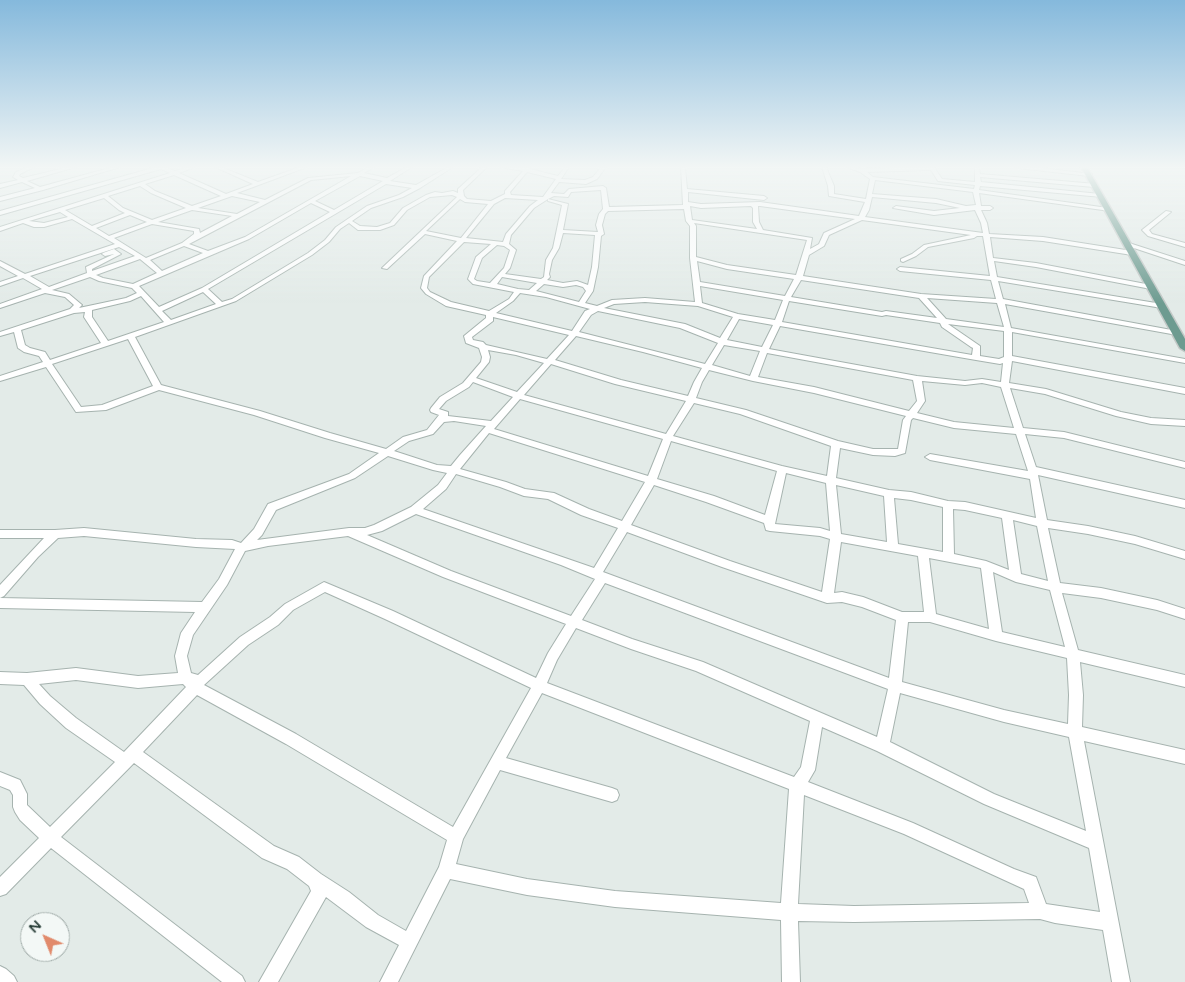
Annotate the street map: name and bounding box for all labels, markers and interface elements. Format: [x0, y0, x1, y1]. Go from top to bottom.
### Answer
north arrow [20, 912, 70, 962]
text: N [25, 917, 45, 937]

